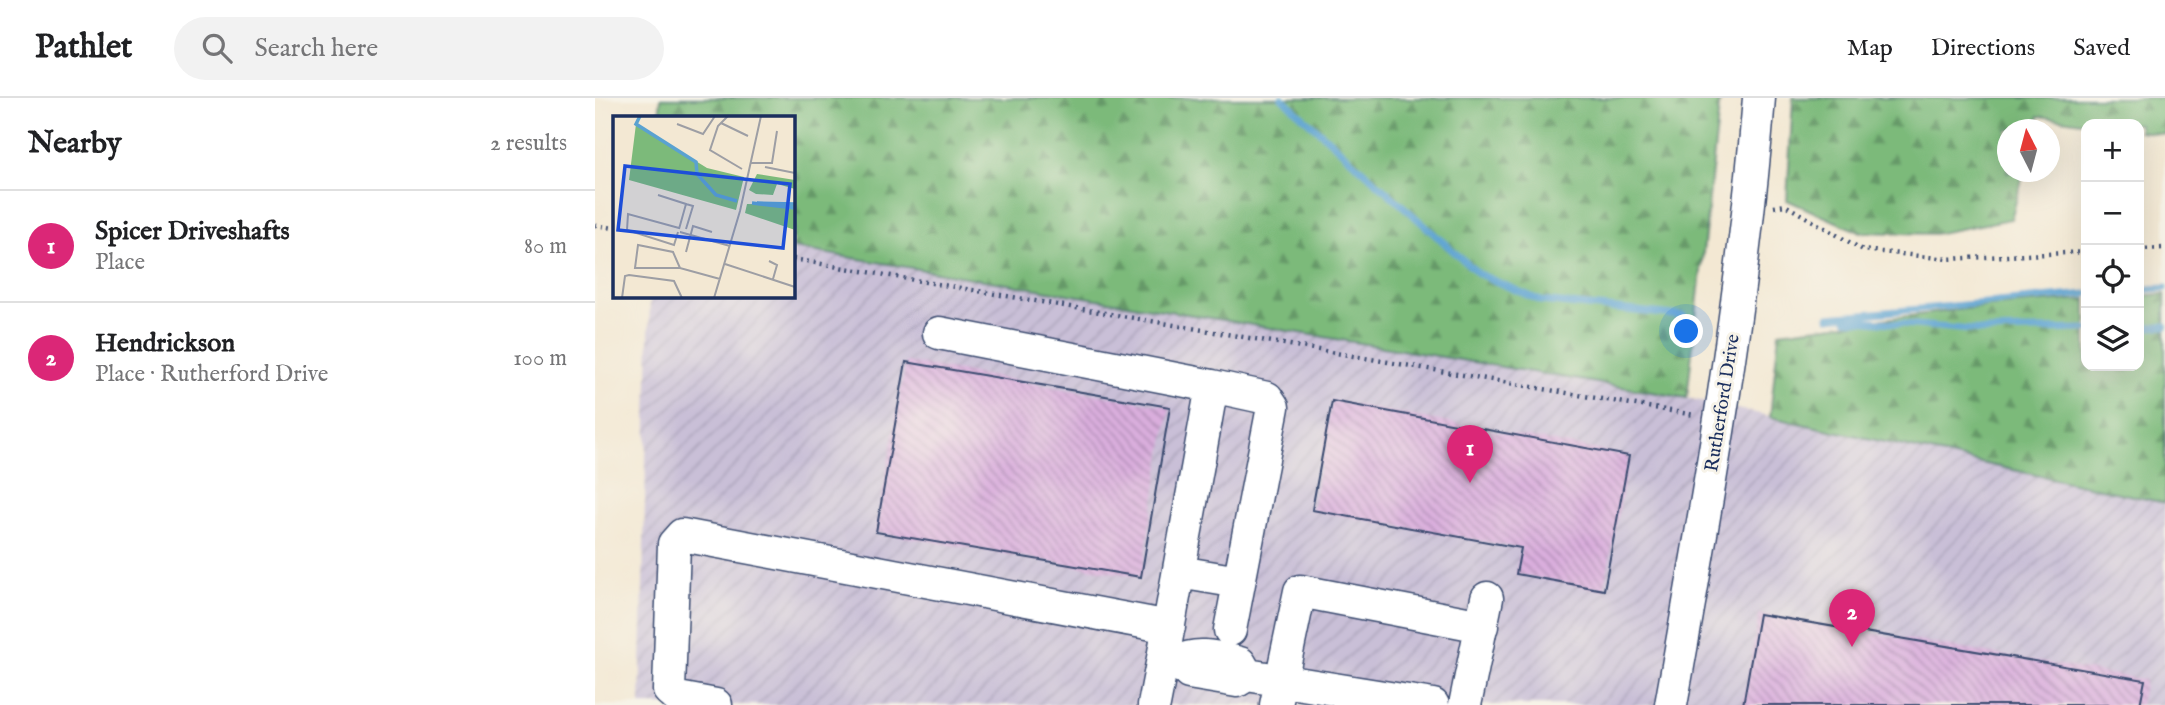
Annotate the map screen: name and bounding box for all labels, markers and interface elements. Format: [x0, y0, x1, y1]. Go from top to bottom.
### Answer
search box [174, 17, 664, 80]
text: Pathlet [35, 27, 132, 69]
icon: search [198, 29, 236, 67]
text: Search here [254, 32, 378, 65]
text: Map [1847, 33, 1893, 64]
text: Directions [1931, 33, 2035, 64]
text: Saved [2073, 33, 2130, 64]
inset map [613, 116, 795, 298]
north arrow [1997, 119, 2060, 182]
map controls [2081, 119, 2144, 371]
button: + [2081, 119, 2144, 182]
text: Nearby [28, 125, 121, 163]
text: 2 results [490, 129, 567, 158]
button: − [2081, 182, 2144, 245]
text: Spicer Driveshafts [95, 215, 290, 248]
text: 1 [47, 232, 55, 261]
text: 80 m [524, 232, 567, 261]
button: locate [2081, 245, 2144, 308]
text: Place [95, 248, 145, 277]
button: layers [2081, 308, 2144, 371]
your location [1669, 314, 1703, 348]
text: Hendrickson [95, 327, 235, 360]
street label: Rutherford Drive [1700, 332, 1746, 474]
text: 2 [46, 344, 56, 373]
text: 100 m [513, 344, 567, 373]
text: Place · Rutherford Drive [95, 360, 328, 389]
pin: 1 [1447, 425, 1493, 483]
pin: 2 [1829, 589, 1875, 647]

